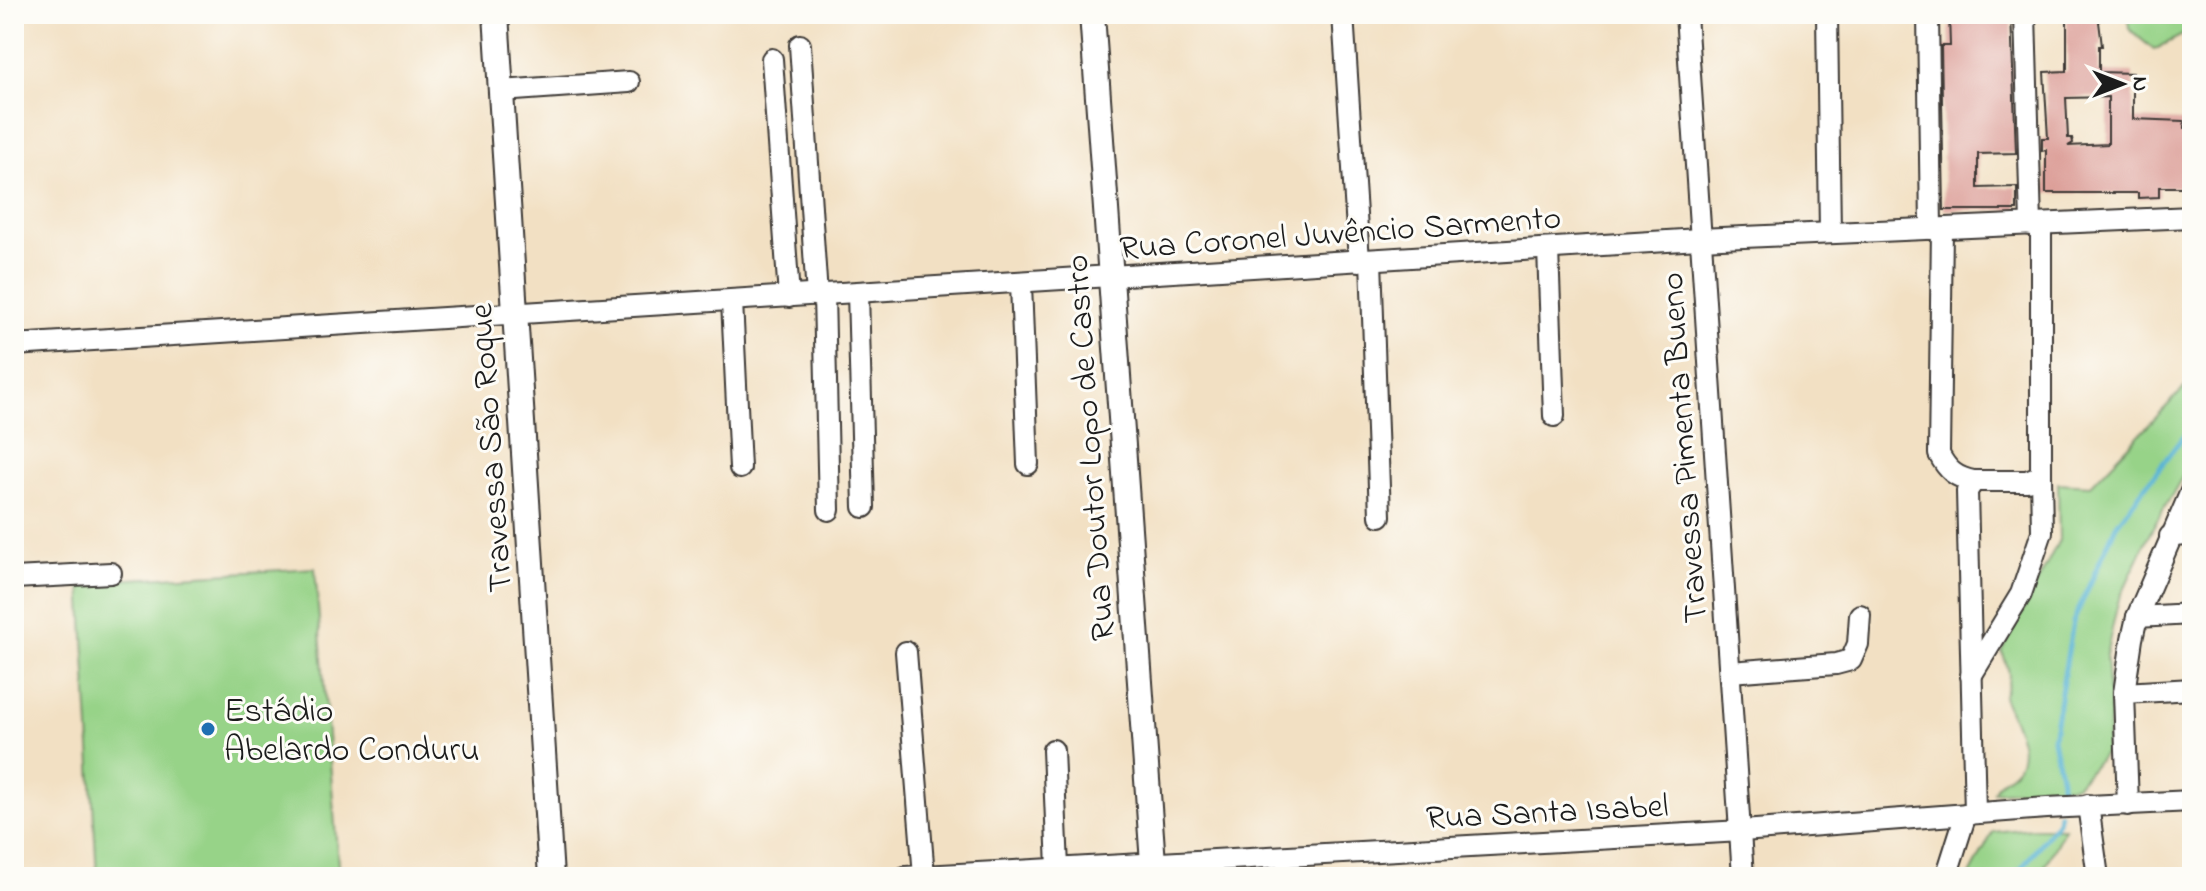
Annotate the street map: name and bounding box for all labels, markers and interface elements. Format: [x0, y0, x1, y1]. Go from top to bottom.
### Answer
north arrow [2082, 44, 2162, 124]
text: N [2123, 77, 2155, 91]
street label: Rua Coronel Juvêncio Sarmento [1118, 195, 1563, 275]
street label: Rua Doutor Lopo de Castro [1054, 253, 1130, 642]
street label: Travessa Pimenta Bueno [1649, 271, 1723, 625]
street label: Travessa São Roque [458, 301, 528, 594]
place label: Estádio Abelardo Conduru [224, 688, 479, 777]
marker: Estádio Abelardo Conduru [199, 720, 217, 738]
street label: Rua Santa Isabel [1425, 783, 1670, 845]

